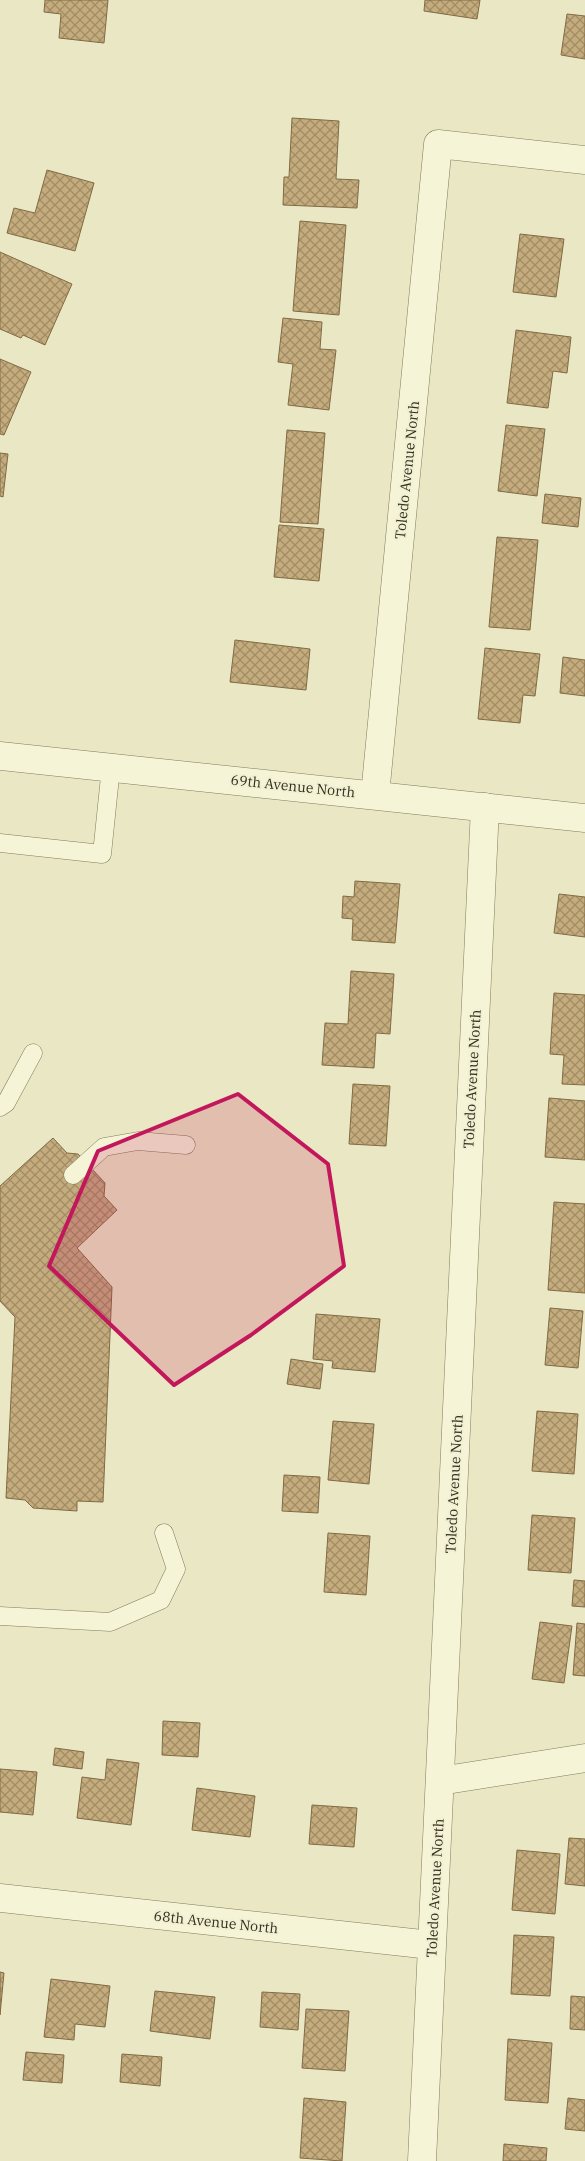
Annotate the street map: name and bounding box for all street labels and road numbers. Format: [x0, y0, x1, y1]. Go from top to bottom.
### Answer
street label: Toledo Avenue North [391, 400, 423, 540]
street label: 69th Avenue North [230, 771, 356, 802]
street label: Toledo Avenue North [459, 1009, 485, 1149]
street label: Toledo Avenue North [441, 1414, 467, 1554]
street label: Toledo Avenue North [422, 1818, 448, 1958]
street label: 68th Avenue North [153, 1907, 279, 1938]

